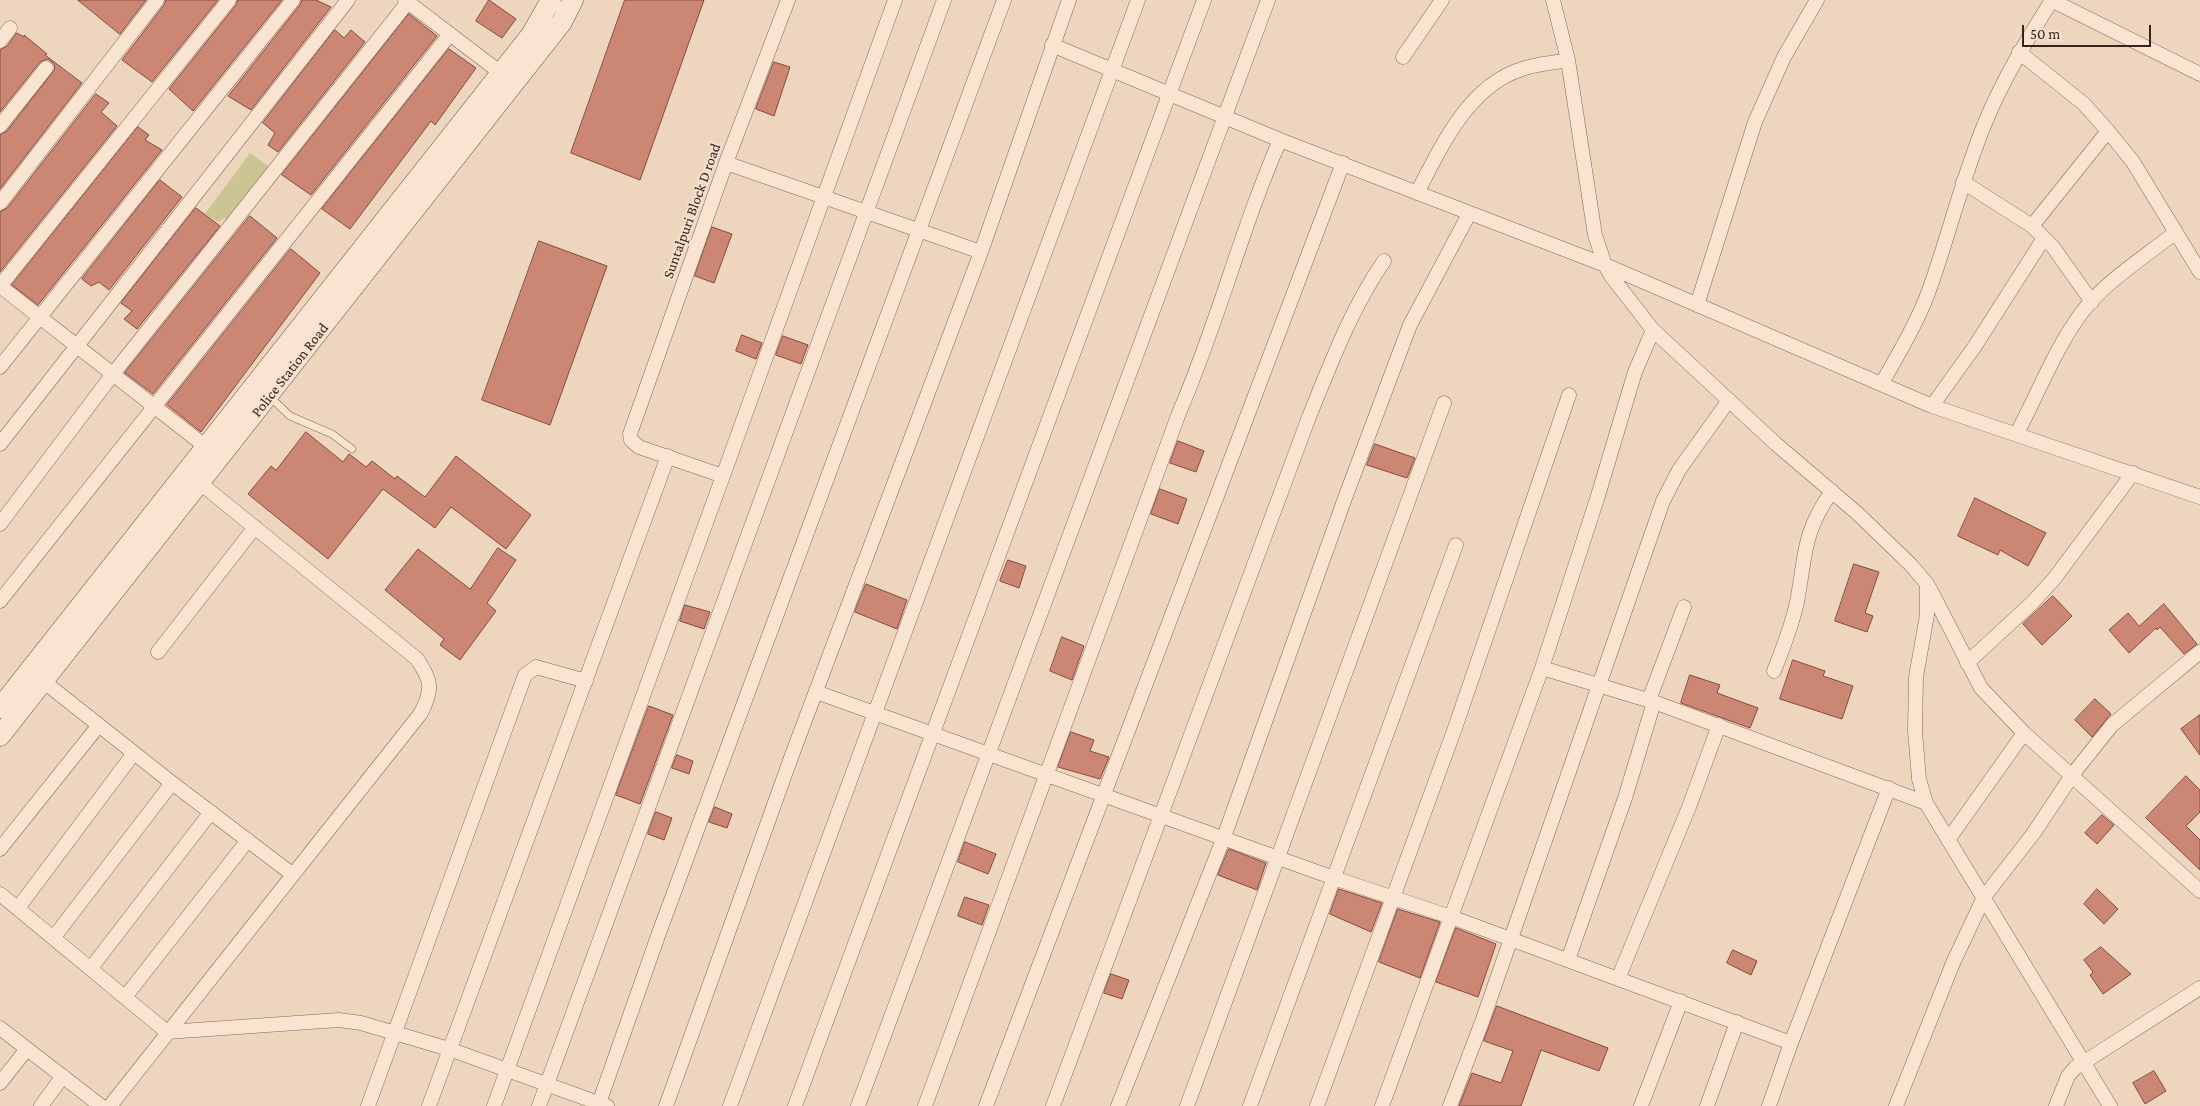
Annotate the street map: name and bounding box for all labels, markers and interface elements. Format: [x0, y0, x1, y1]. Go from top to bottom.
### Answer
scale bar [2025, 15, 2154, 47]
text: 50 m [2030, 26, 2060, 42]
street label: Suntalpuri Block D road [659, 141, 725, 281]
street label: Police Station Road [248, 319, 332, 421]

